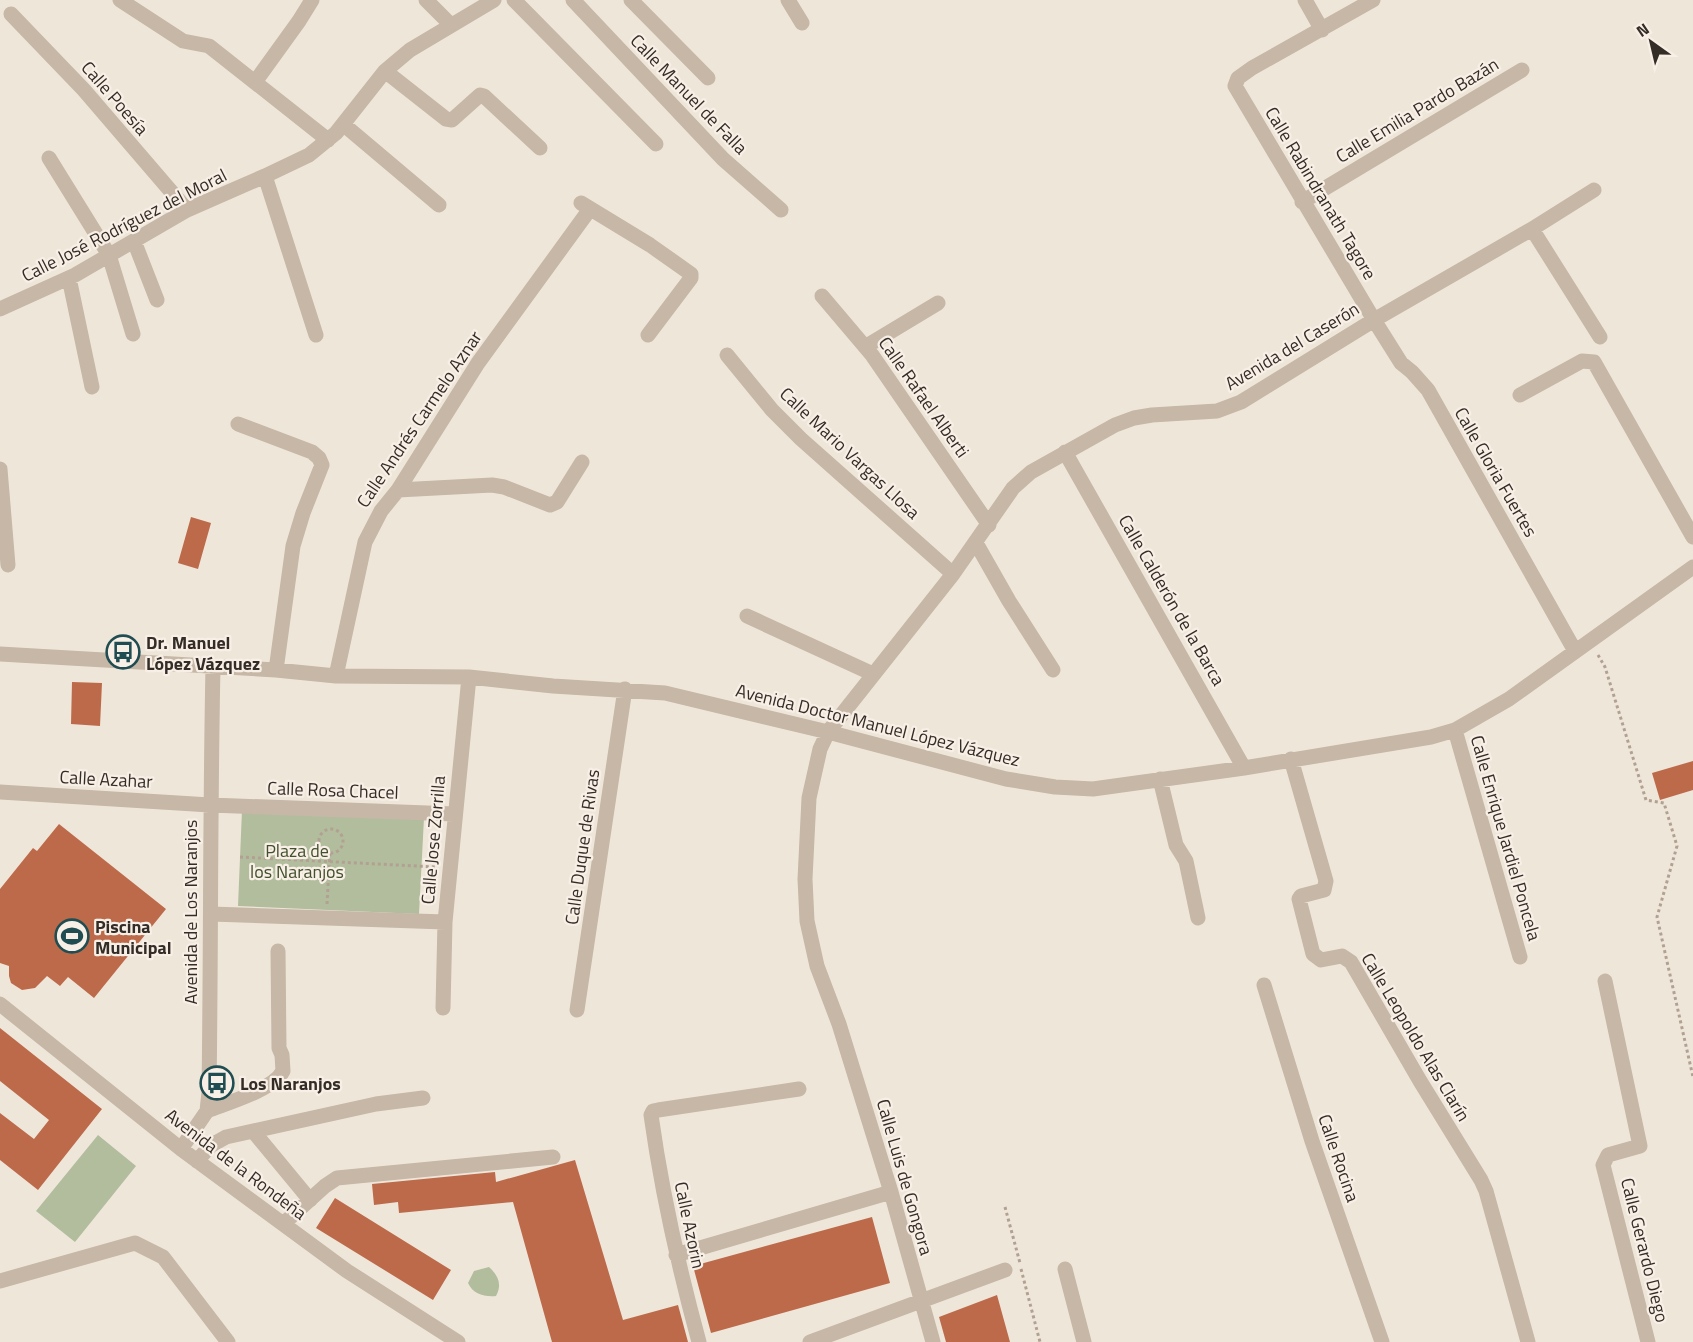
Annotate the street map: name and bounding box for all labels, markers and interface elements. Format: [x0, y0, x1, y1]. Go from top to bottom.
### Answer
north arrow [1621, 12, 1681, 72]
text: N [1631, 17, 1654, 43]
street label: Calle Manuel de Falla [624, 28, 754, 160]
street label: Calle Emilia Pardo Bazán [1330, 51, 1504, 169]
street label: Calle Poesía [75, 55, 155, 141]
street label: Calle Rabindranath Tagore [1259, 101, 1383, 285]
street label: Calle José Rodríguez del Moral [17, 161, 231, 289]
street label: Avenida del Caserón [1220, 295, 1364, 397]
street label: Calle Andrés Carmelo Aznar [350, 325, 488, 513]
street label: Calle Rafael Alberti [872, 331, 976, 463]
street label: Calle Mario Vargas Llosa [774, 381, 926, 525]
street label: Calle Gloria Fuertes [1448, 402, 1544, 542]
street label: Calle Calderón de la Barca [1112, 509, 1232, 691]
place label: Dr. Manuel López Vázquez [146, 629, 260, 677]
bus stop icon: Dr. Manuel López Vázquez [105, 634, 141, 670]
street label: Avenida Doctor Manuel López Vázquez [733, 677, 1023, 773]
street label: Calle Enrique Jardiel Poncela [1464, 732, 1548, 944]
street label: Calle Azahar [59, 763, 153, 795]
street label: Calle Duque de Rivas [558, 767, 606, 927]
street label: Calle Rosa Chacel [267, 774, 399, 806]
street label: Calle Jose Zorrilla [414, 775, 452, 905]
street label: Avenida de Los Naranjos [177, 820, 204, 1004]
park label: Plaza de los Naranjos [250, 837, 344, 885]
place label: Piscina Municipal [95, 913, 172, 961]
sports icon: Piscina Municipal [54, 918, 90, 954]
street label: Calle Leopoldo Alas Clarín [1355, 948, 1477, 1126]
bus stop icon: Los Naranjos [199, 1065, 235, 1101]
place label: Los Naranjos [240, 1070, 341, 1097]
street label: Calle Luis de Gongora [870, 1096, 940, 1258]
street label: Avenida de la Rondeña [160, 1102, 312, 1226]
street label: Calle Rocina [1311, 1111, 1367, 1205]
street label: Calle Gerardo Diego [1614, 1175, 1676, 1325]
street label: Calle Azorin [668, 1179, 712, 1271]

